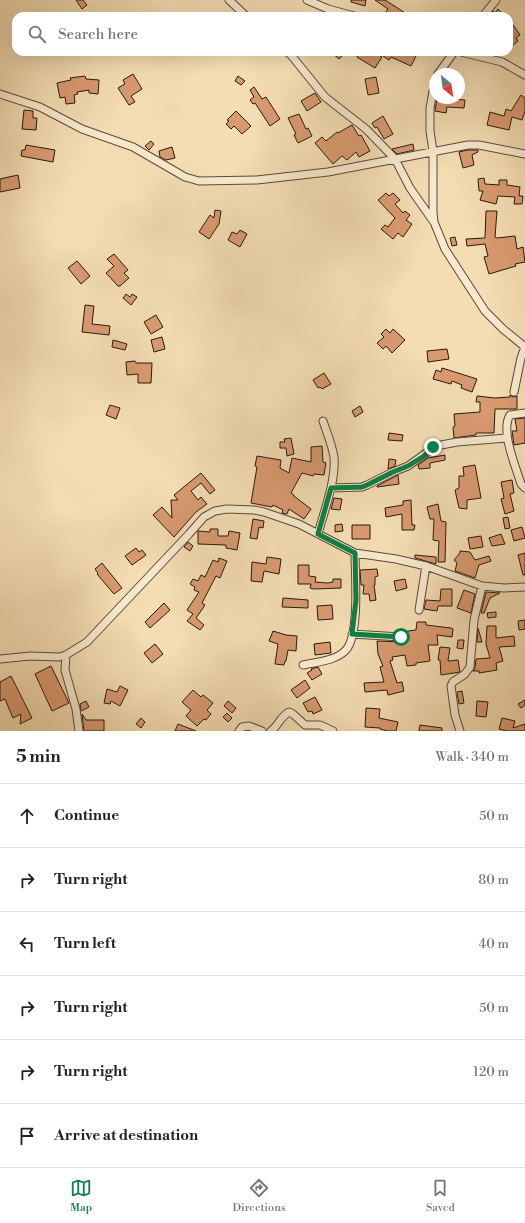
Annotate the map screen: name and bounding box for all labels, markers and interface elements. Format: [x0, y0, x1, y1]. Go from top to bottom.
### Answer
search box [12, 12, 513, 56]
icon: search [26, 23, 48, 45]
text: Search here [58, 25, 138, 44]
north arrow [429, 68, 465, 104]
route end [424, 438, 442, 456]
route start [392, 628, 410, 646]
text: 5 min [16, 746, 61, 768]
text: Walk · 340 m [436, 749, 509, 765]
icon: ahead [16, 805, 38, 827]
text: Continue [54, 806, 119, 825]
text: 50 m [479, 808, 509, 824]
icon: right [16, 869, 38, 891]
text: Turn right [54, 870, 128, 889]
text: 80 m [478, 872, 509, 888]
icon: left [16, 933, 38, 955]
text: Turn left [54, 934, 116, 953]
text: 40 m [479, 936, 509, 952]
icon: right [16, 997, 38, 1019]
text: Turn right [54, 998, 128, 1017]
text: 50 m [479, 1000, 509, 1016]
icon: right [16, 1061, 38, 1083]
text: Turn right [54, 1062, 128, 1081]
text: 120 m [473, 1064, 509, 1080]
icon: arrive [16, 1125, 38, 1147]
text: Arrive at destination [54, 1126, 198, 1145]
tab: Map [70, 1177, 92, 1215]
tab: Directions [233, 1177, 286, 1215]
tab: Saved [426, 1177, 455, 1215]

